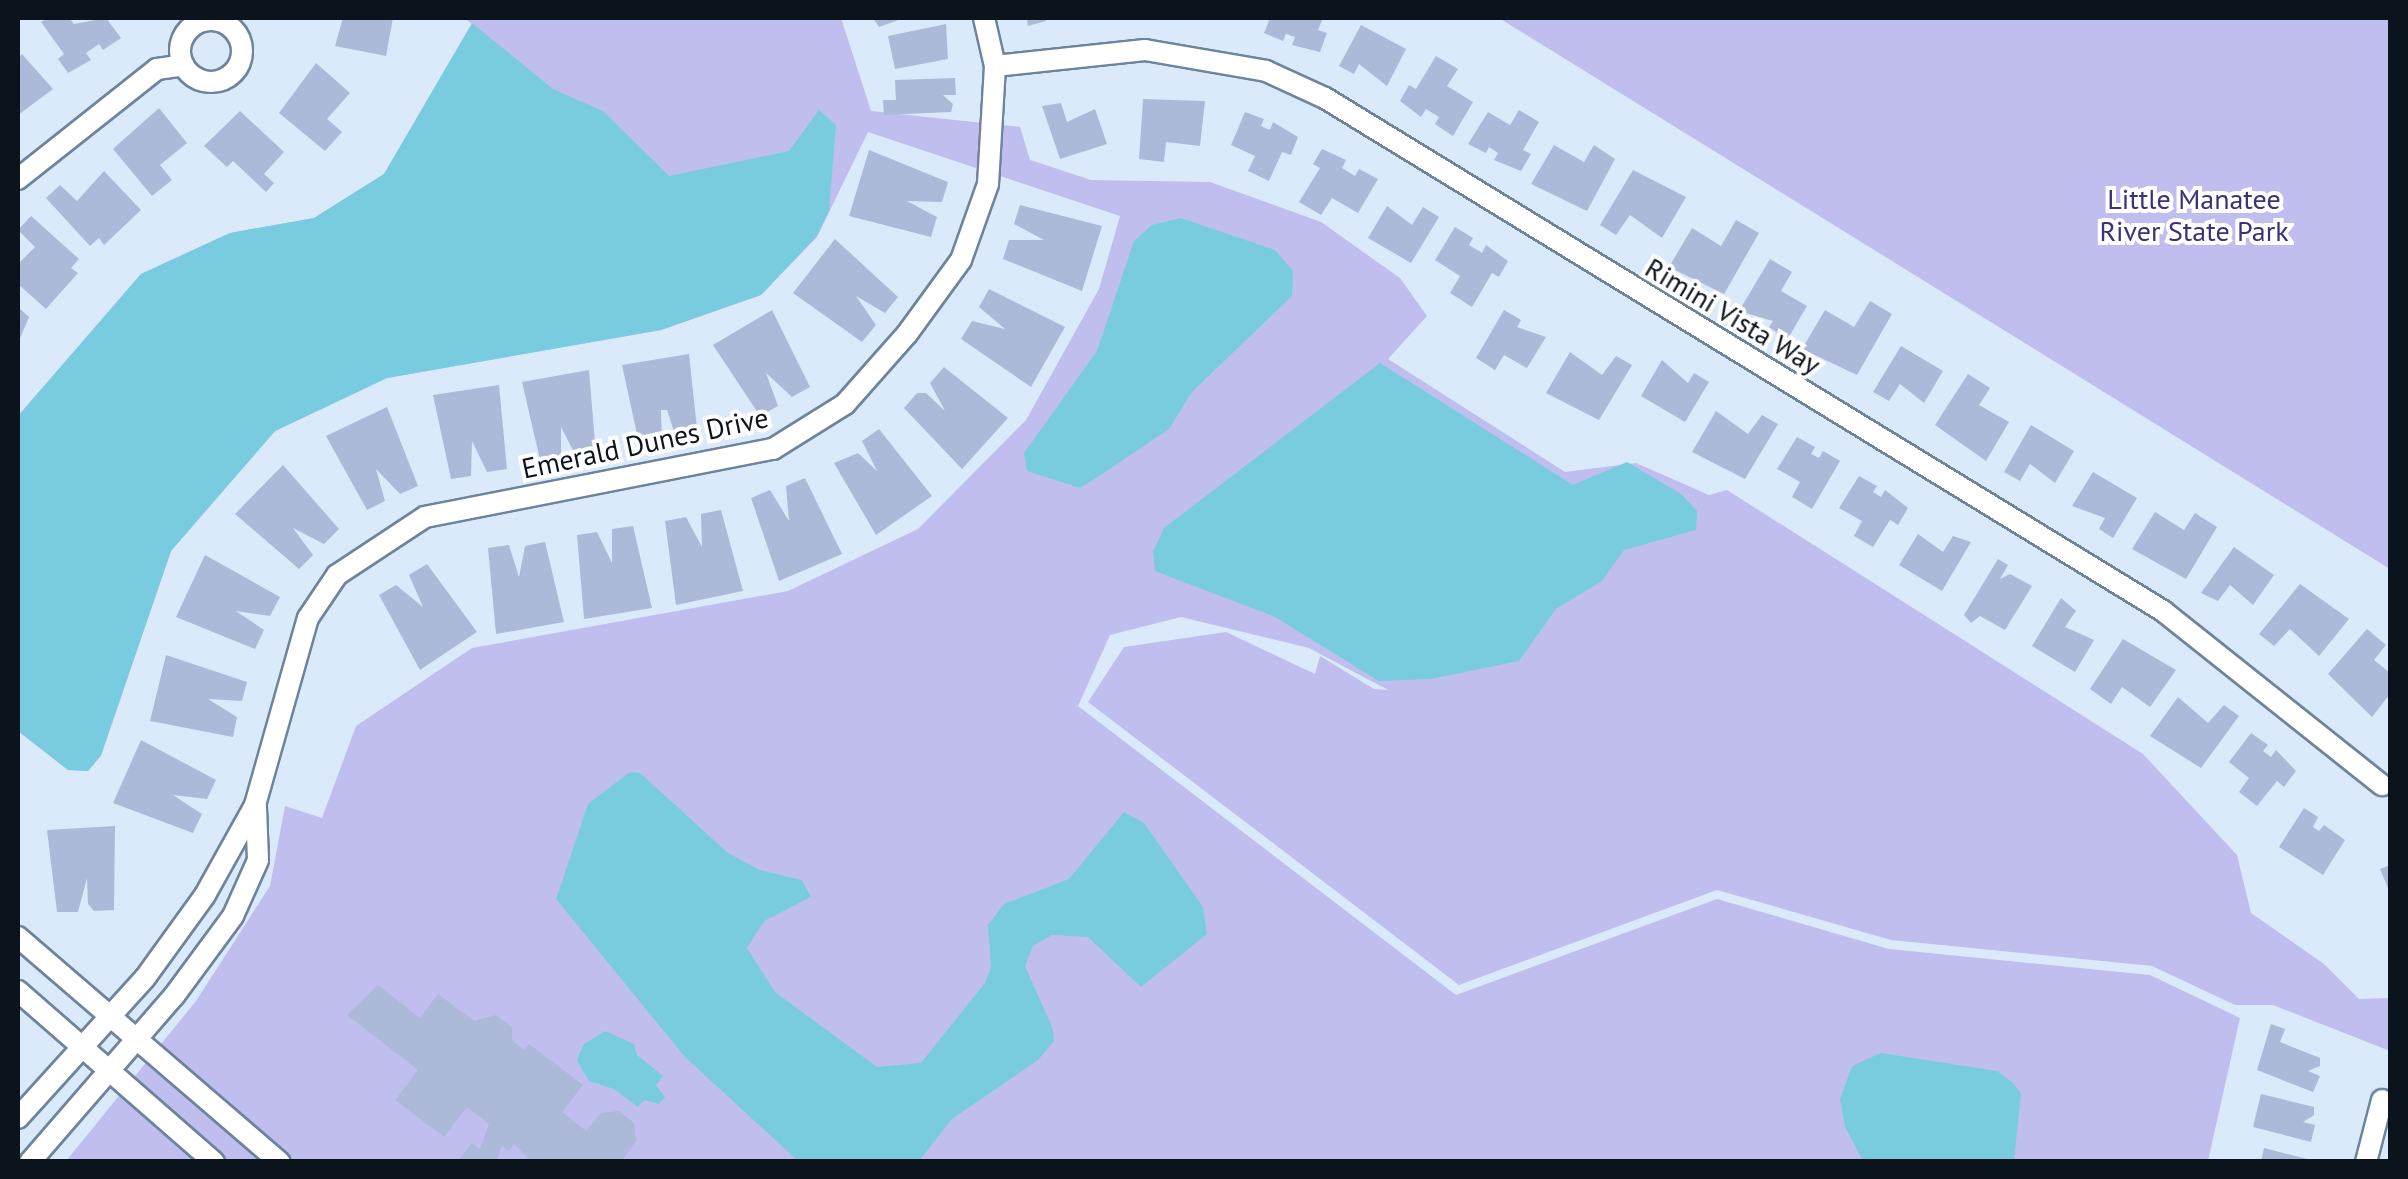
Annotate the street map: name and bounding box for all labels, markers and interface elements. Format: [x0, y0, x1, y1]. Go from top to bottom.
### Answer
park label: Little Manatee River State Park [2099, 182, 2289, 248]
street label: Rimini Vista Way [1639, 250, 1827, 382]
street label: Emerald Dunes Drive [519, 400, 771, 486]

